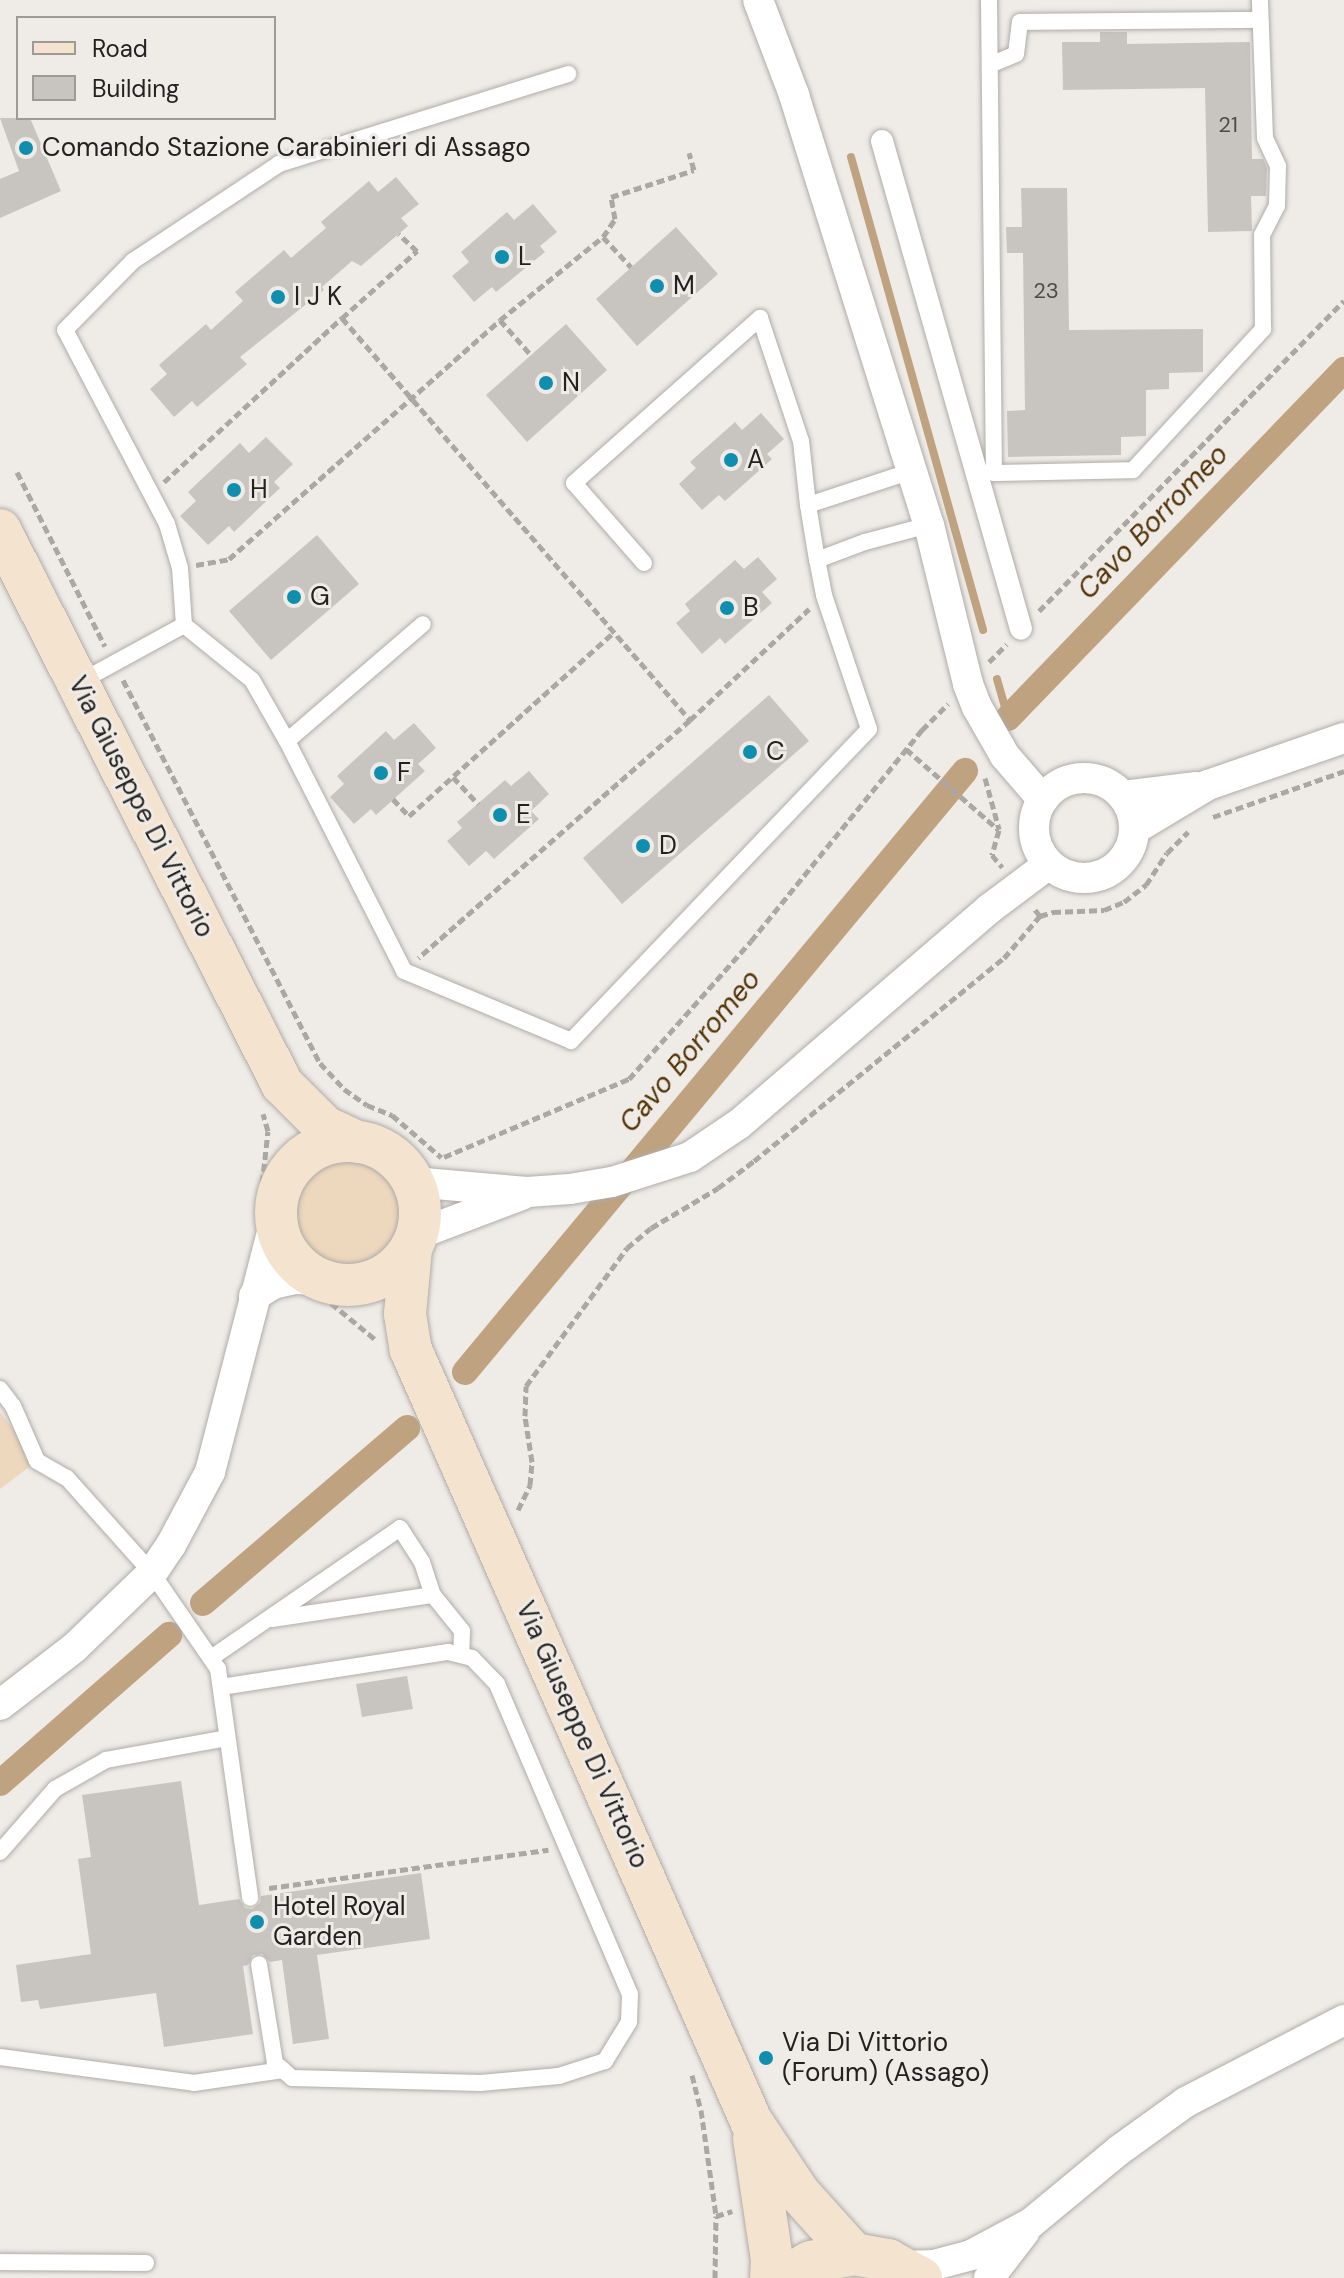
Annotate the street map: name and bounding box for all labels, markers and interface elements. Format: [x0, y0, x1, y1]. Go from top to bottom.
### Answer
legend [16, 16, 276, 120]
text: Road [92, 33, 148, 64]
text: Building [92, 73, 179, 104]
house number: 21 [1218, 112, 1238, 138]
place label: Comando Stazione Carabinieri di Assago [42, 132, 531, 164]
marker: Comando Stazione Carabinieri di Assago [17, 139, 35, 157]
place label: L [518, 241, 532, 273]
marker: L [493, 248, 511, 266]
place label: M [673, 270, 695, 302]
marker: M [648, 277, 666, 295]
house number: 23 [1033, 278, 1059, 304]
place label: I J K [294, 281, 342, 313]
marker: I J K [269, 288, 287, 306]
place label: N [562, 367, 580, 399]
marker: N [537, 374, 555, 392]
water label: Cavo Borromeo [1071, 438, 1235, 606]
place label: A [747, 444, 764, 476]
marker: A [722, 451, 740, 469]
place label: H [250, 474, 268, 506]
marker: H [225, 481, 243, 499]
place label: G [310, 581, 330, 613]
marker: G [285, 588, 303, 606]
place label: B [743, 592, 759, 624]
marker: B [718, 599, 736, 617]
street label: Via Giuseppe Di Vittorio [62, 671, 220, 943]
place label: C [766, 736, 785, 768]
marker: C [741, 743, 759, 761]
place label: F [397, 757, 411, 789]
marker: F [372, 764, 390, 782]
place label: E [516, 799, 531, 831]
marker: E [491, 806, 509, 824]
place label: D [659, 830, 677, 862]
marker: D [634, 837, 652, 855]
water label: Cavo Borromeo [612, 963, 768, 1139]
street label: Via Giuseppe Di Vittorio [509, 1597, 655, 1873]
place label: Hotel Royal Garden [273, 1891, 406, 1952]
marker: Hotel Royal Garden [248, 1913, 266, 1931]
place label: Via Di Vittorio (Forum) (Assago) [782, 2027, 989, 2088]
marker: Via Di Vittorio (Forum) (Assago) [757, 2049, 775, 2067]

